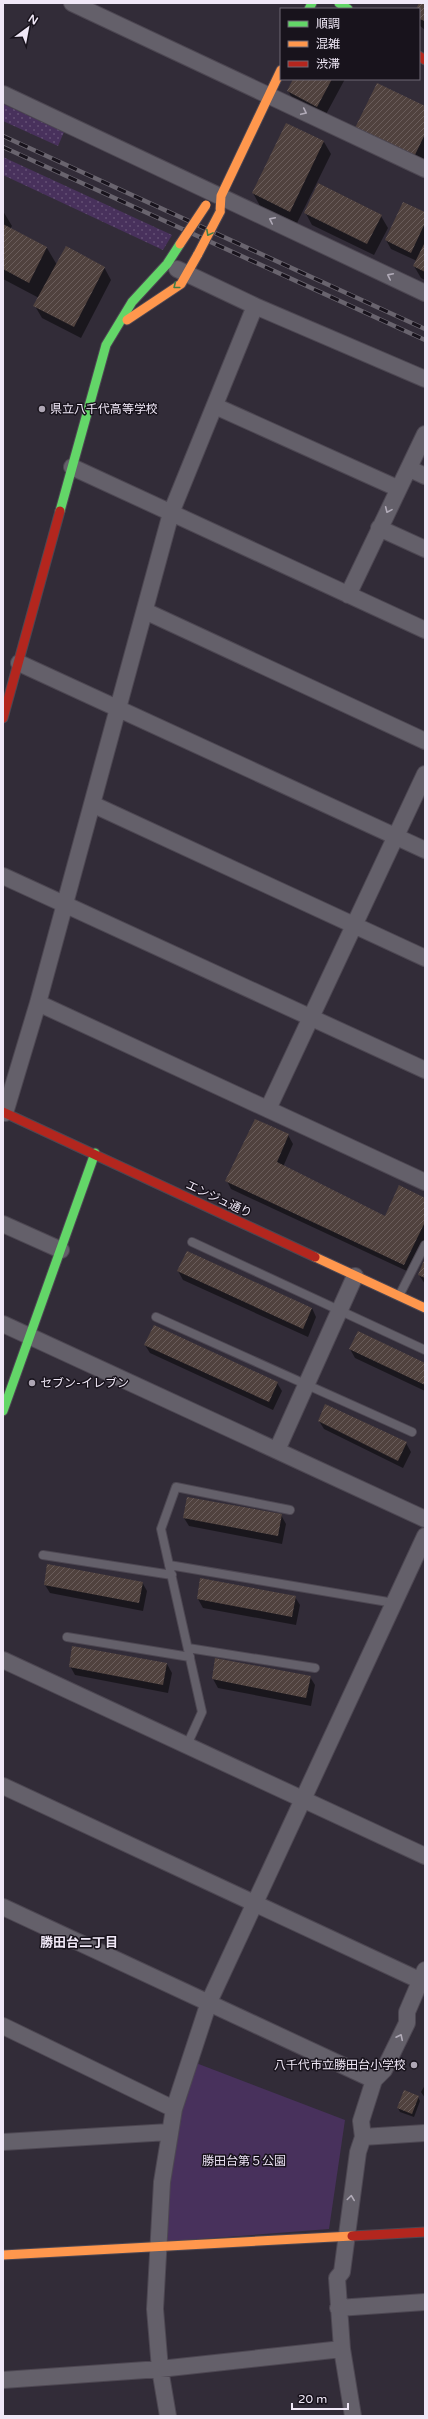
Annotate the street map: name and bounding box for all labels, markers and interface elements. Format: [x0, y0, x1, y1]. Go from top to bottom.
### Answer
north arrow [8, 8, 48, 48]
legend [280, 8, 420, 80]
text: N [26, 12, 40, 28]
text: 順調 [316, 17, 340, 31]
text: 混雑 [316, 37, 340, 51]
text: 渋滞 [316, 57, 340, 71]
one-way arrow [300, 107, 308, 115]
one-way arrow [269, 217, 277, 225]
one-way arrow [206, 229, 214, 236]
one-way arrow [386, 273, 394, 281]
one-way arrow [174, 282, 181, 289]
place label: 県立八千代高等学校 [50, 402, 158, 416]
marker: 県立八千代高等学校 [37, 404, 47, 414]
one-way arrow [384, 507, 392, 514]
street label: エンジュ通り [184, 1178, 254, 1220]
place label: セブン-イレブン [40, 1376, 129, 1390]
marker: セブン-イレブン [27, 1378, 37, 1388]
district label: 勝田台二丁目 [40, 1935, 118, 1951]
one-way arrow [395, 2034, 403, 2041]
place label: 八千代市立勝田台小学校 [274, 2058, 406, 2072]
marker: 八千代市立勝田台小学校 [409, 2060, 419, 2070]
park label: 勝田台第５公園 [202, 2154, 286, 2168]
one-way arrow [346, 2195, 355, 2201]
scale bar [292, 2385, 348, 2411]
text: 20 m [298, 2392, 327, 2406]

